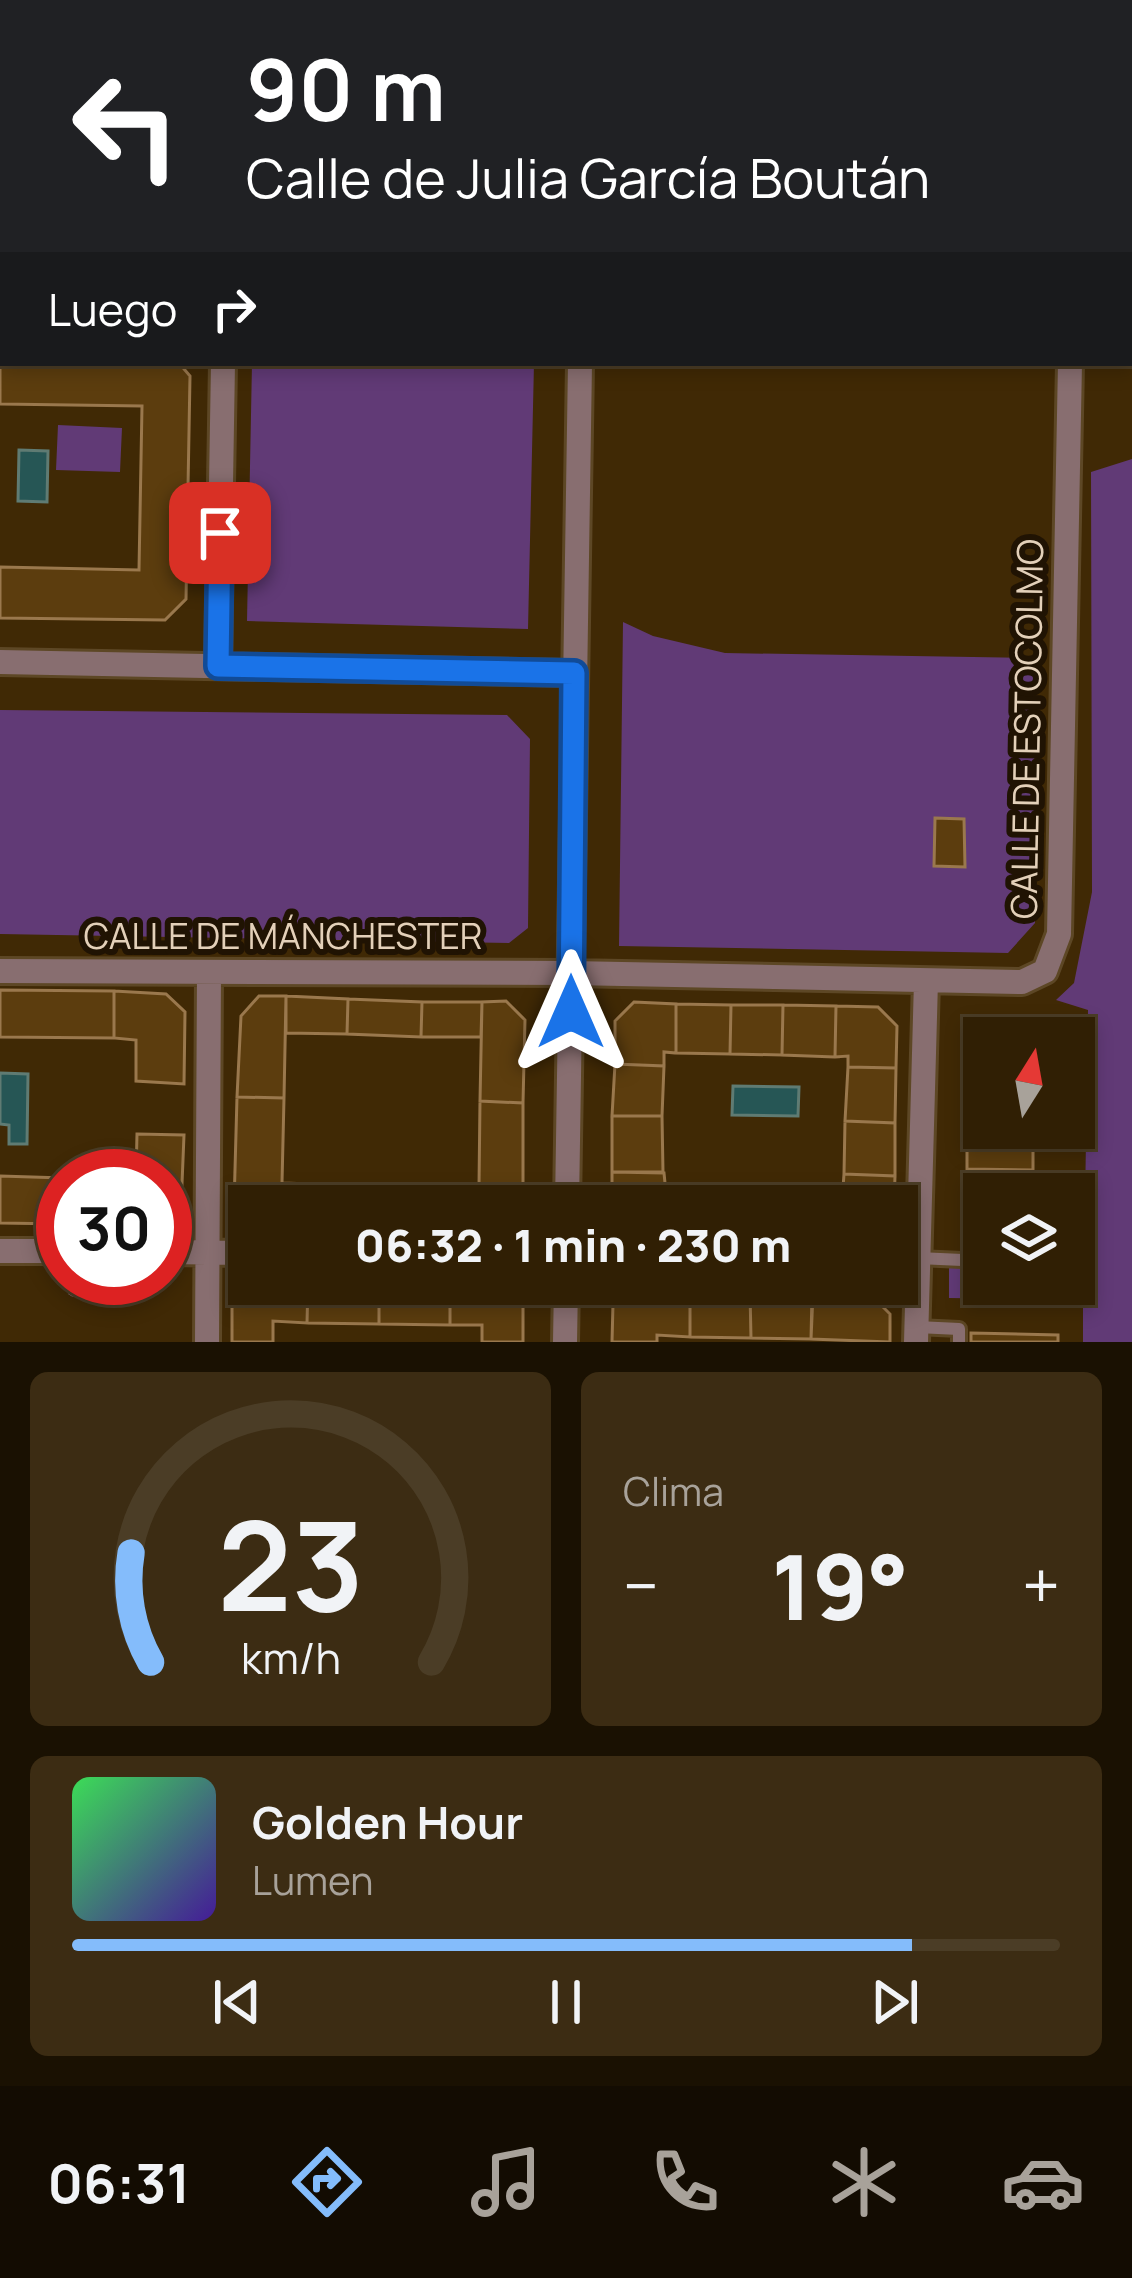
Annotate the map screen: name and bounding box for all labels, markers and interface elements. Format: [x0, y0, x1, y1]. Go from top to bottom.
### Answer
text: 90 m [246, 31, 446, 146]
icon: left [48, 48, 204, 204]
text: Calle de Julia García Boután [246, 140, 930, 214]
icon: right [201, 276, 267, 342]
text: Luego [48, 278, 177, 340]
pin [169, 482, 271, 584]
icon: arrive [187, 500, 253, 566]
street label: CALLE DE ESTOCOLMO [999, 539, 1054, 919]
street label: CALLE DE MÁNCHESTER [84, 911, 482, 960]
position arrow [508, 949, 634, 1075]
north arrow [963, 1017, 1095, 1149]
map controls [963, 1017, 1095, 1305]
speed limit sign: 30 [36, 1149, 192, 1305]
button: layers [963, 1173, 1095, 1305]
text: 06:32 · 1 min · 230 m [355, 1214, 791, 1276]
text: Clima [623, 1464, 724, 1518]
text: 23 [217, 1478, 364, 1648]
text: 19° [772, 1524, 909, 1647]
text: − [623, 1540, 659, 1630]
text: + [1022, 1540, 1060, 1630]
text: km/h [241, 1628, 340, 1687]
text: Golden Hour [252, 1791, 523, 1853]
text: Lumen [252, 1853, 373, 1907]
icon: previous [204, 1969, 270, 2035]
icon: pause [533, 1969, 599, 2035]
icon: next [862, 1969, 928, 2035]
icon: directions [285, 2140, 369, 2224]
icon: music [464, 2140, 548, 2224]
icon: phone [643, 2140, 727, 2224]
icon: climate [822, 2140, 906, 2224]
icon: car [1001, 2140, 1085, 2224]
text: 06:31 [47, 2145, 190, 2219]

